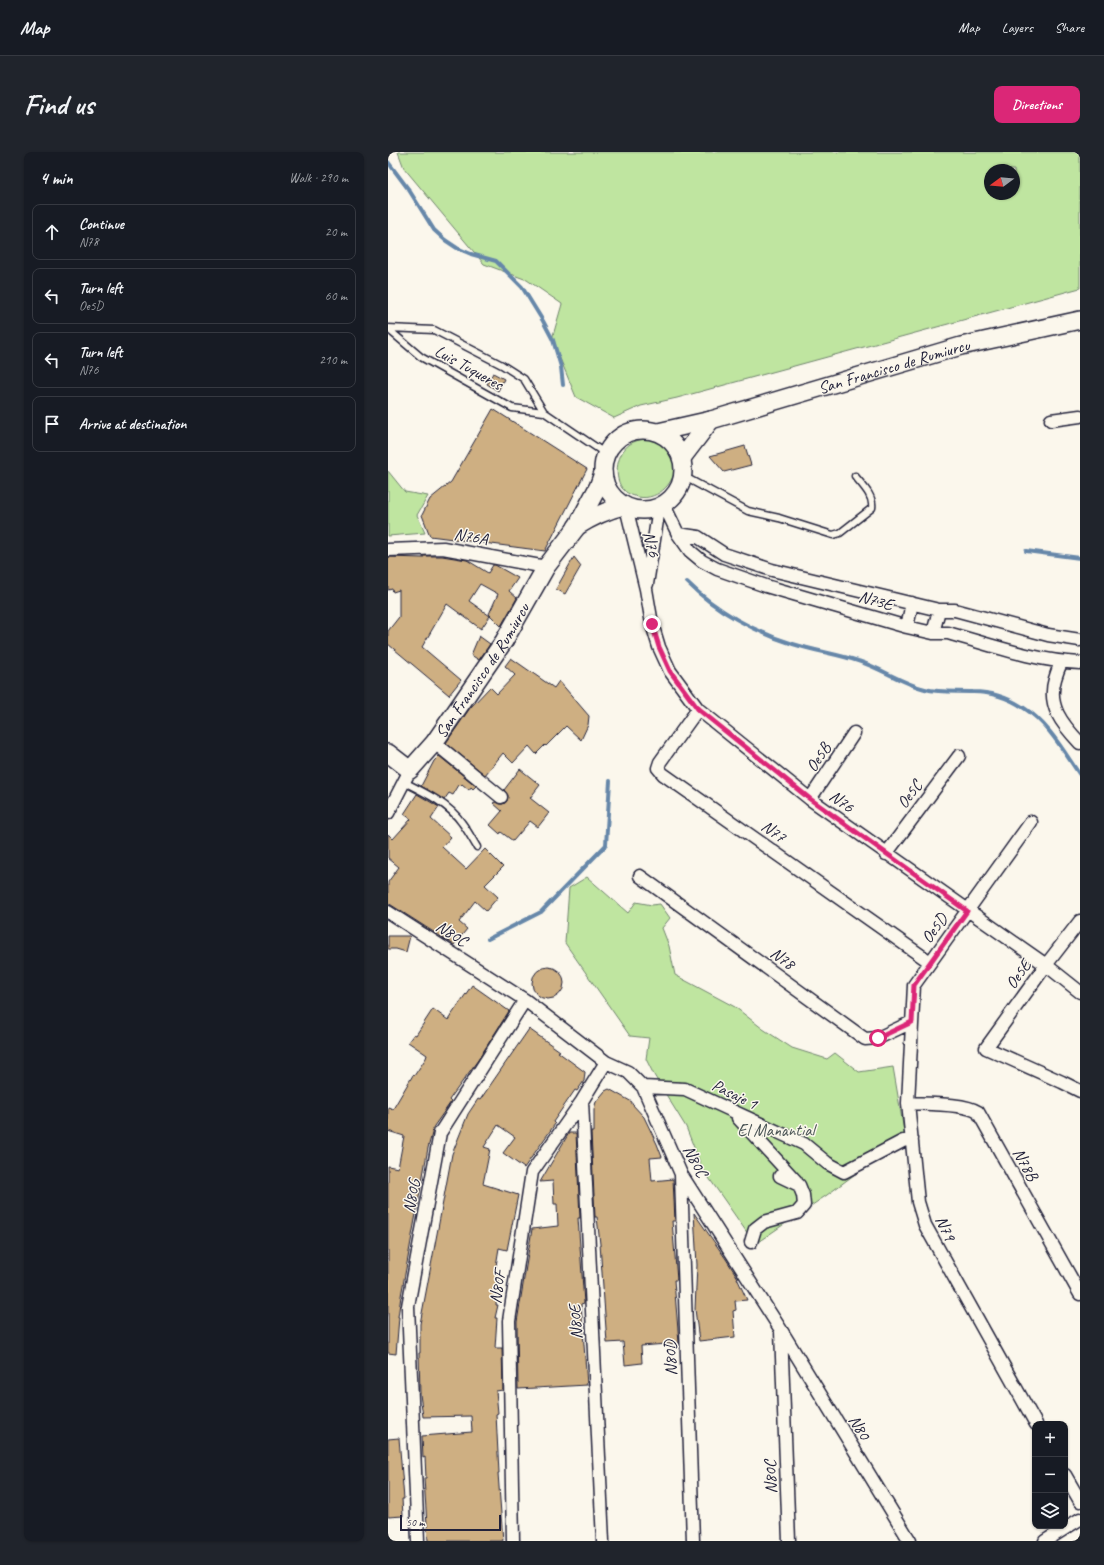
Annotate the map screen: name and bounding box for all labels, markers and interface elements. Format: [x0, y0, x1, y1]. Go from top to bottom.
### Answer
text: Map [20, 16, 50, 40]
text: Map [958, 19, 980, 36]
text: Layers [1002, 19, 1033, 36]
text: Share [1055, 19, 1084, 36]
button: Directions [994, 86, 1080, 123]
text: Find us [24, 87, 94, 122]
north arrow [984, 164, 1020, 200]
text: 4 min [40, 168, 73, 189]
text: Walk · 290 m [289, 170, 348, 186]
text: Continue [79, 215, 124, 234]
icon: ahead [41, 221, 63, 243]
text: 20 m [325, 224, 347, 240]
text: N78 [79, 234, 99, 250]
text: Turn left [79, 279, 122, 298]
icon: left [41, 285, 63, 307]
text: 60 m [325, 288, 347, 304]
text: Oe5D [79, 298, 103, 314]
street label: San Francisco de Rumiurcu [816, 334, 973, 399]
street label: Luis Tuqueres [431, 340, 508, 396]
text: Turn left [79, 343, 122, 362]
icon: left [41, 349, 63, 371]
text: 210 m [319, 352, 347, 368]
text: N76 [79, 362, 99, 378]
icon: arrive [41, 413, 63, 435]
text: Arrive at destination [79, 415, 186, 434]
street label: N76A [452, 523, 491, 550]
street label: N76 [638, 529, 665, 560]
street label: N73E [856, 586, 897, 616]
street label: San Francisco de Rumiurcu [431, 598, 535, 742]
route end [643, 615, 661, 633]
street label: Oe5B [801, 738, 836, 776]
street label: Oe5C [892, 775, 928, 812]
street label: N76 [825, 785, 859, 818]
street label: N77 [757, 815, 791, 848]
street label: Oe5D [917, 908, 953, 947]
street label: N80C [432, 915, 473, 952]
street label: N78 [766, 942, 801, 976]
street label: Oe5E [1001, 954, 1037, 993]
route start [869, 1029, 887, 1047]
street label: Pasaje 1 [709, 1074, 762, 1115]
park label: El Manantial [738, 1120, 818, 1141]
street label: N80C [678, 1142, 714, 1183]
street label: N78B [1008, 1144, 1044, 1185]
street label: N80G [398, 1176, 425, 1215]
street label: N79 [931, 1212, 961, 1245]
street label: N80F [485, 1265, 511, 1305]
street label: N80E [564, 1302, 587, 1340]
street label: N80D [659, 1338, 682, 1376]
street label: N80 [844, 1411, 876, 1445]
map controls [1032, 1421, 1068, 1529]
button: + [1032, 1421, 1068, 1457]
button: − [1032, 1457, 1068, 1493]
street label: N80C [759, 1458, 782, 1494]
button: layers [1032, 1493, 1068, 1529]
scale bar [400, 1513, 501, 1532]
text: 50 m [406, 1515, 425, 1529]

